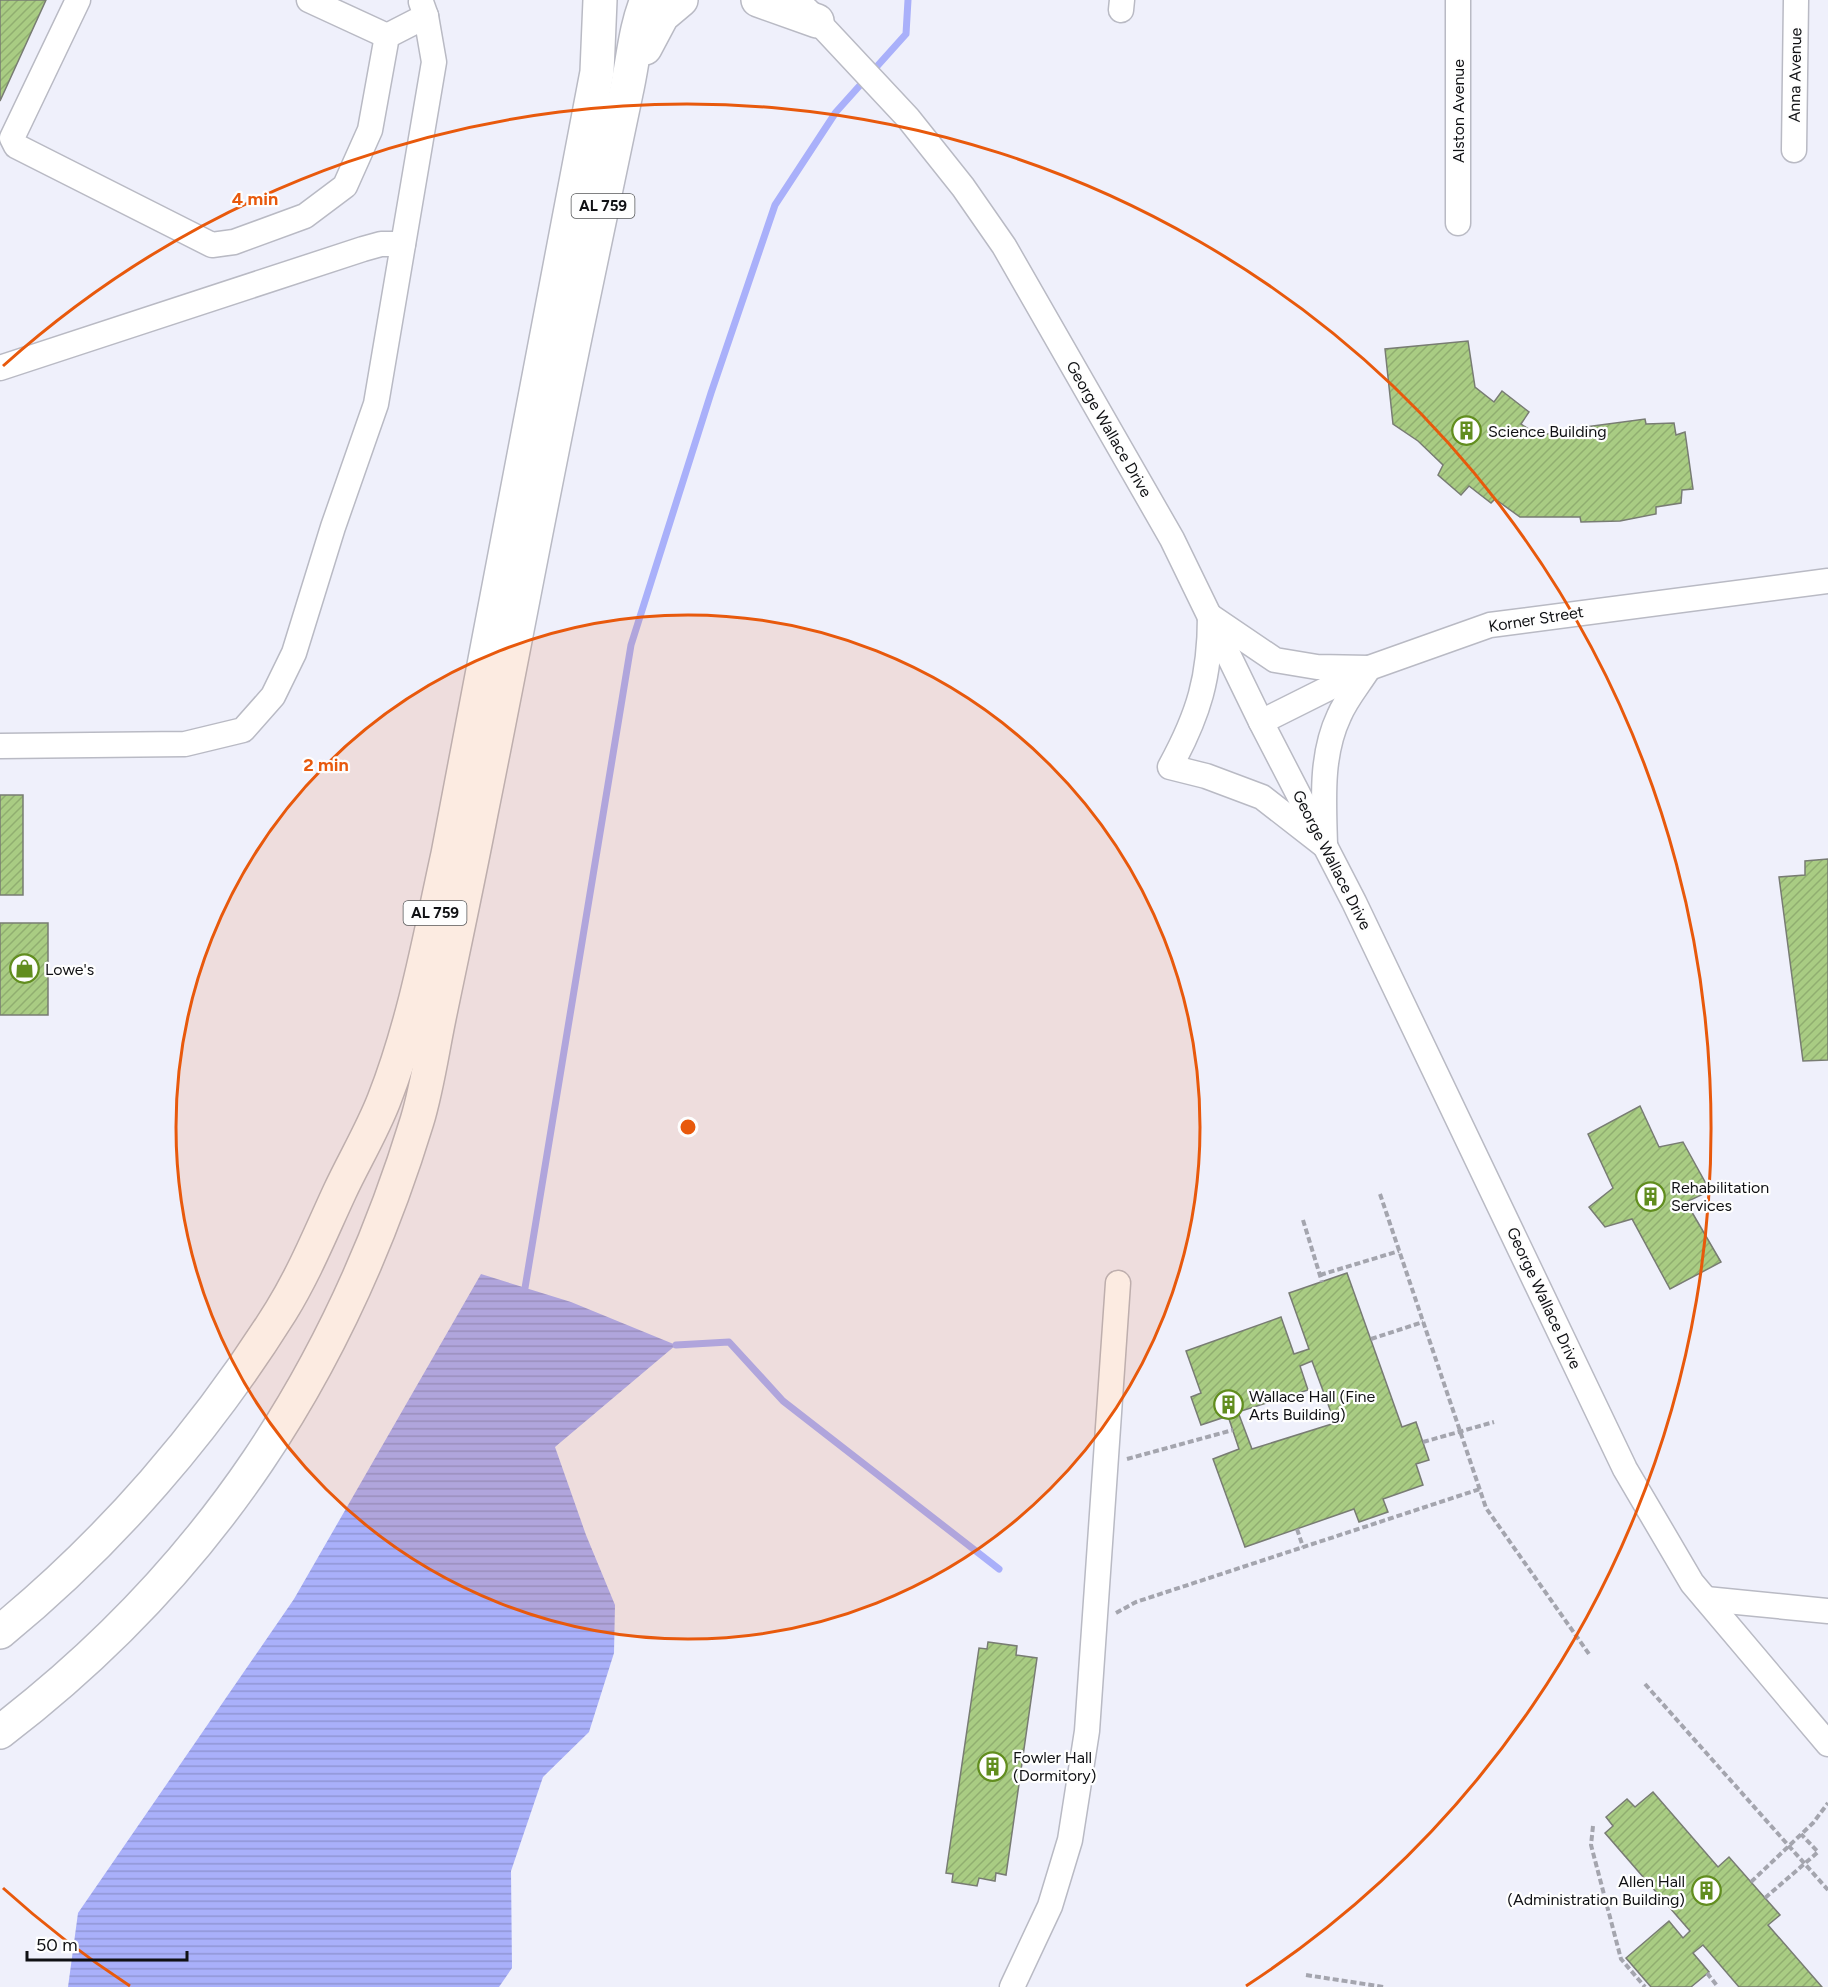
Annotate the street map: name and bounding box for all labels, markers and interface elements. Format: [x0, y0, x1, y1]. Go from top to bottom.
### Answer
street label: Anna Avenue [1785, 27, 1805, 123]
street label: Alston Avenue [1449, 59, 1468, 163]
text: 4 min [232, 188, 278, 210]
road number: AL 759 [572, 194, 634, 218]
street label: George Wallace Drive [1062, 358, 1156, 501]
building icon: Science Building [1451, 415, 1483, 447]
place label: Science Building [1488, 422, 1607, 441]
street label: Korner Street [1487, 602, 1585, 636]
text: 2 min [303, 754, 349, 776]
street label: George Wallace Drive [1289, 787, 1376, 933]
road number: AL 759 [404, 901, 466, 925]
shop icon: Lowe's [8, 953, 40, 985]
place label: Lowe's [45, 960, 94, 979]
centre of rings [678, 1117, 698, 1137]
place label: Rehabilitation Services [1671, 1178, 1769, 1215]
building icon: Rehabilitation Services [1634, 1180, 1666, 1212]
street label: George Wallace Drive [1503, 1224, 1585, 1372]
place label: Wallace Hall (Fine Arts Building) [1249, 1387, 1376, 1424]
building icon: Wallace Hall (Fine Arts Building) [1212, 1389, 1244, 1421]
place label: Fowler Hall (Dormitory) [1013, 1748, 1096, 1785]
building icon: Fowler Hall (Dormitory) [976, 1750, 1008, 1782]
place label: Allen Hall (Administration Building) [1507, 1872, 1685, 1909]
building icon: Allen Hall (Administration Building) [1690, 1874, 1722, 1906]
scale bar [27, 1924, 188, 1962]
text: 50 m [36, 1934, 78, 1956]

